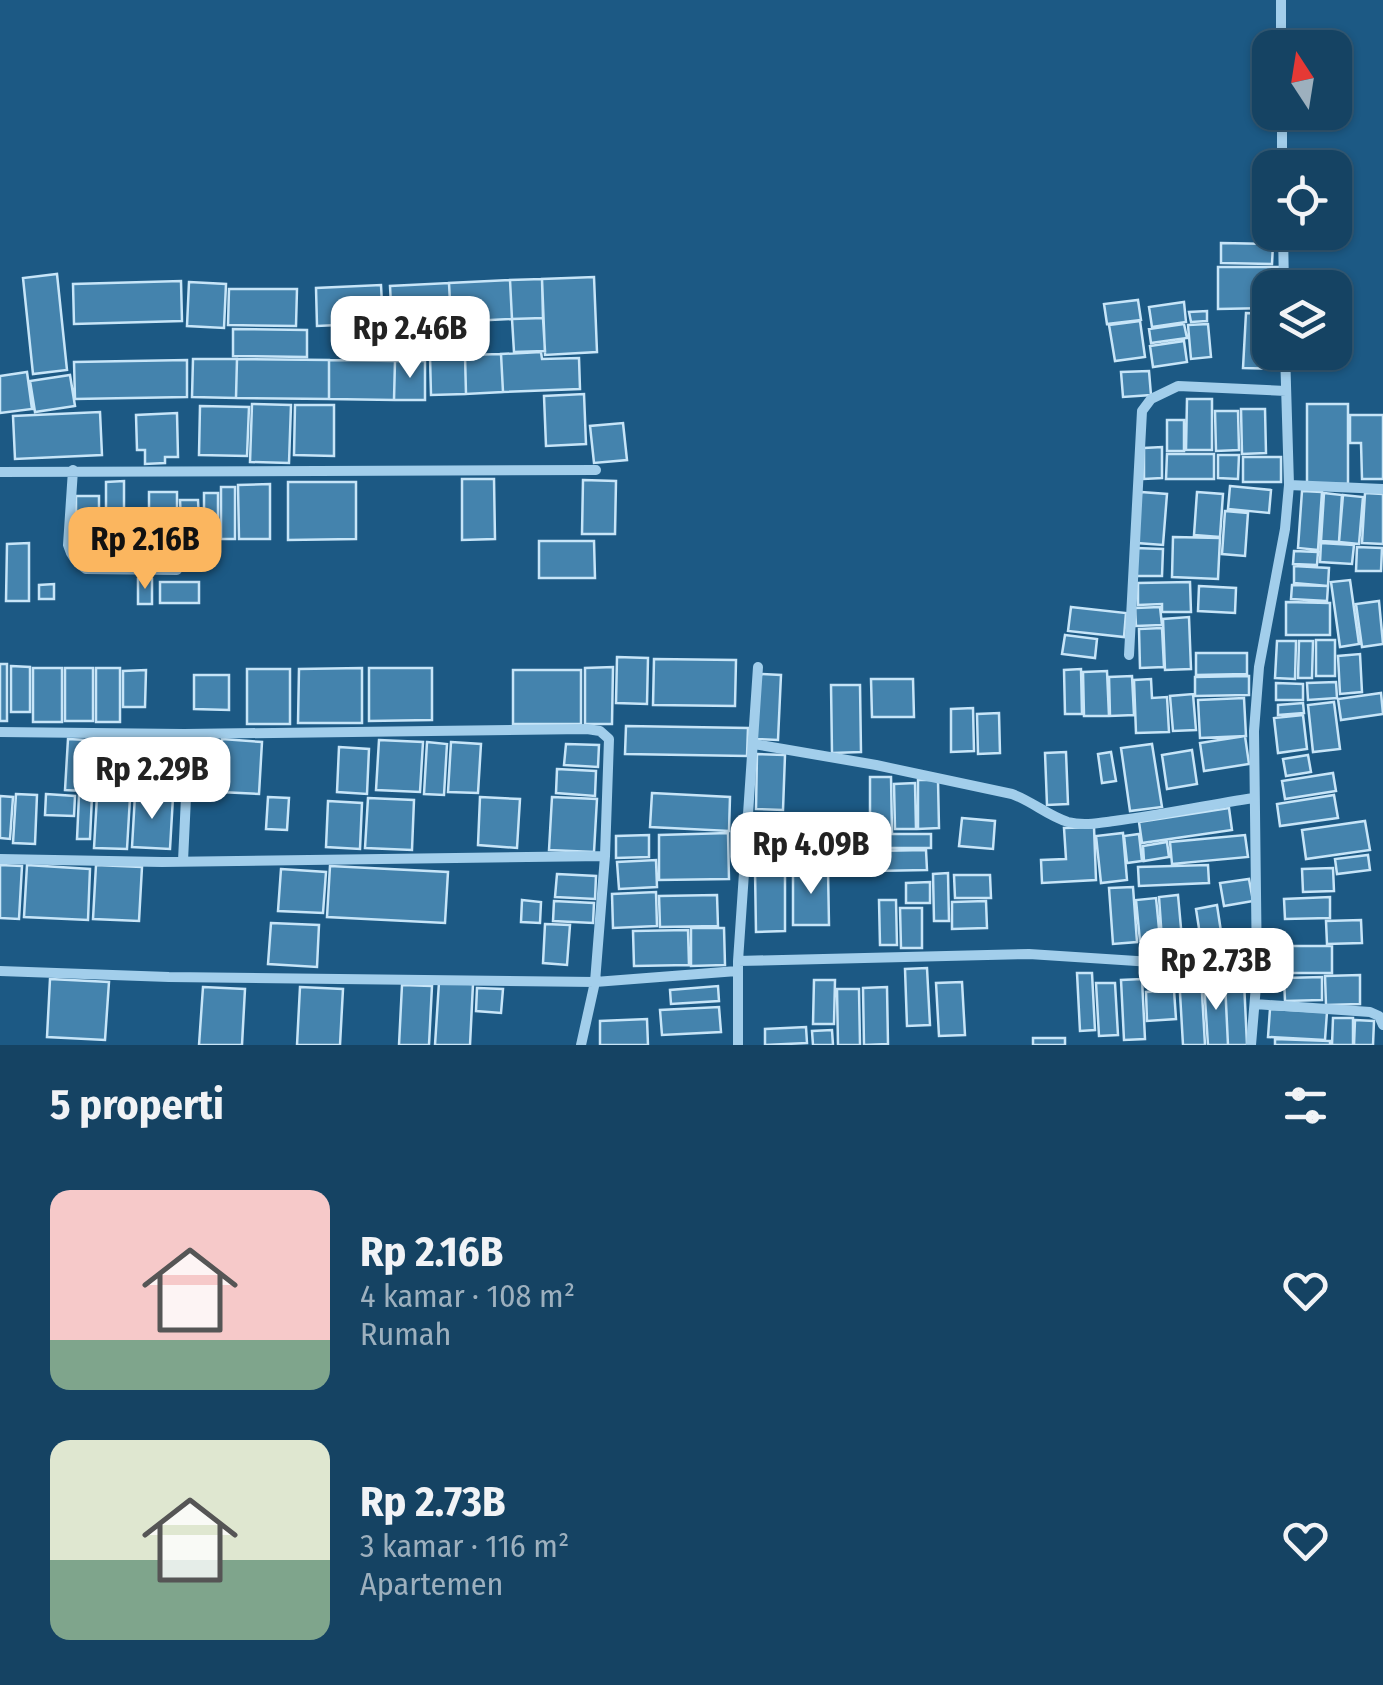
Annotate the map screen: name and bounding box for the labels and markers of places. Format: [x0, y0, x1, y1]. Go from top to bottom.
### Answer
pin: Rp 2.46B [307, 296, 513, 381]
pin: Rp 2.16B [42, 507, 248, 592]
pin: Rp 2.29B [49, 737, 255, 822]
pin: Rp 4.09B [708, 812, 914, 897]
pin: Rp 2.73B [1113, 928, 1319, 1013]

